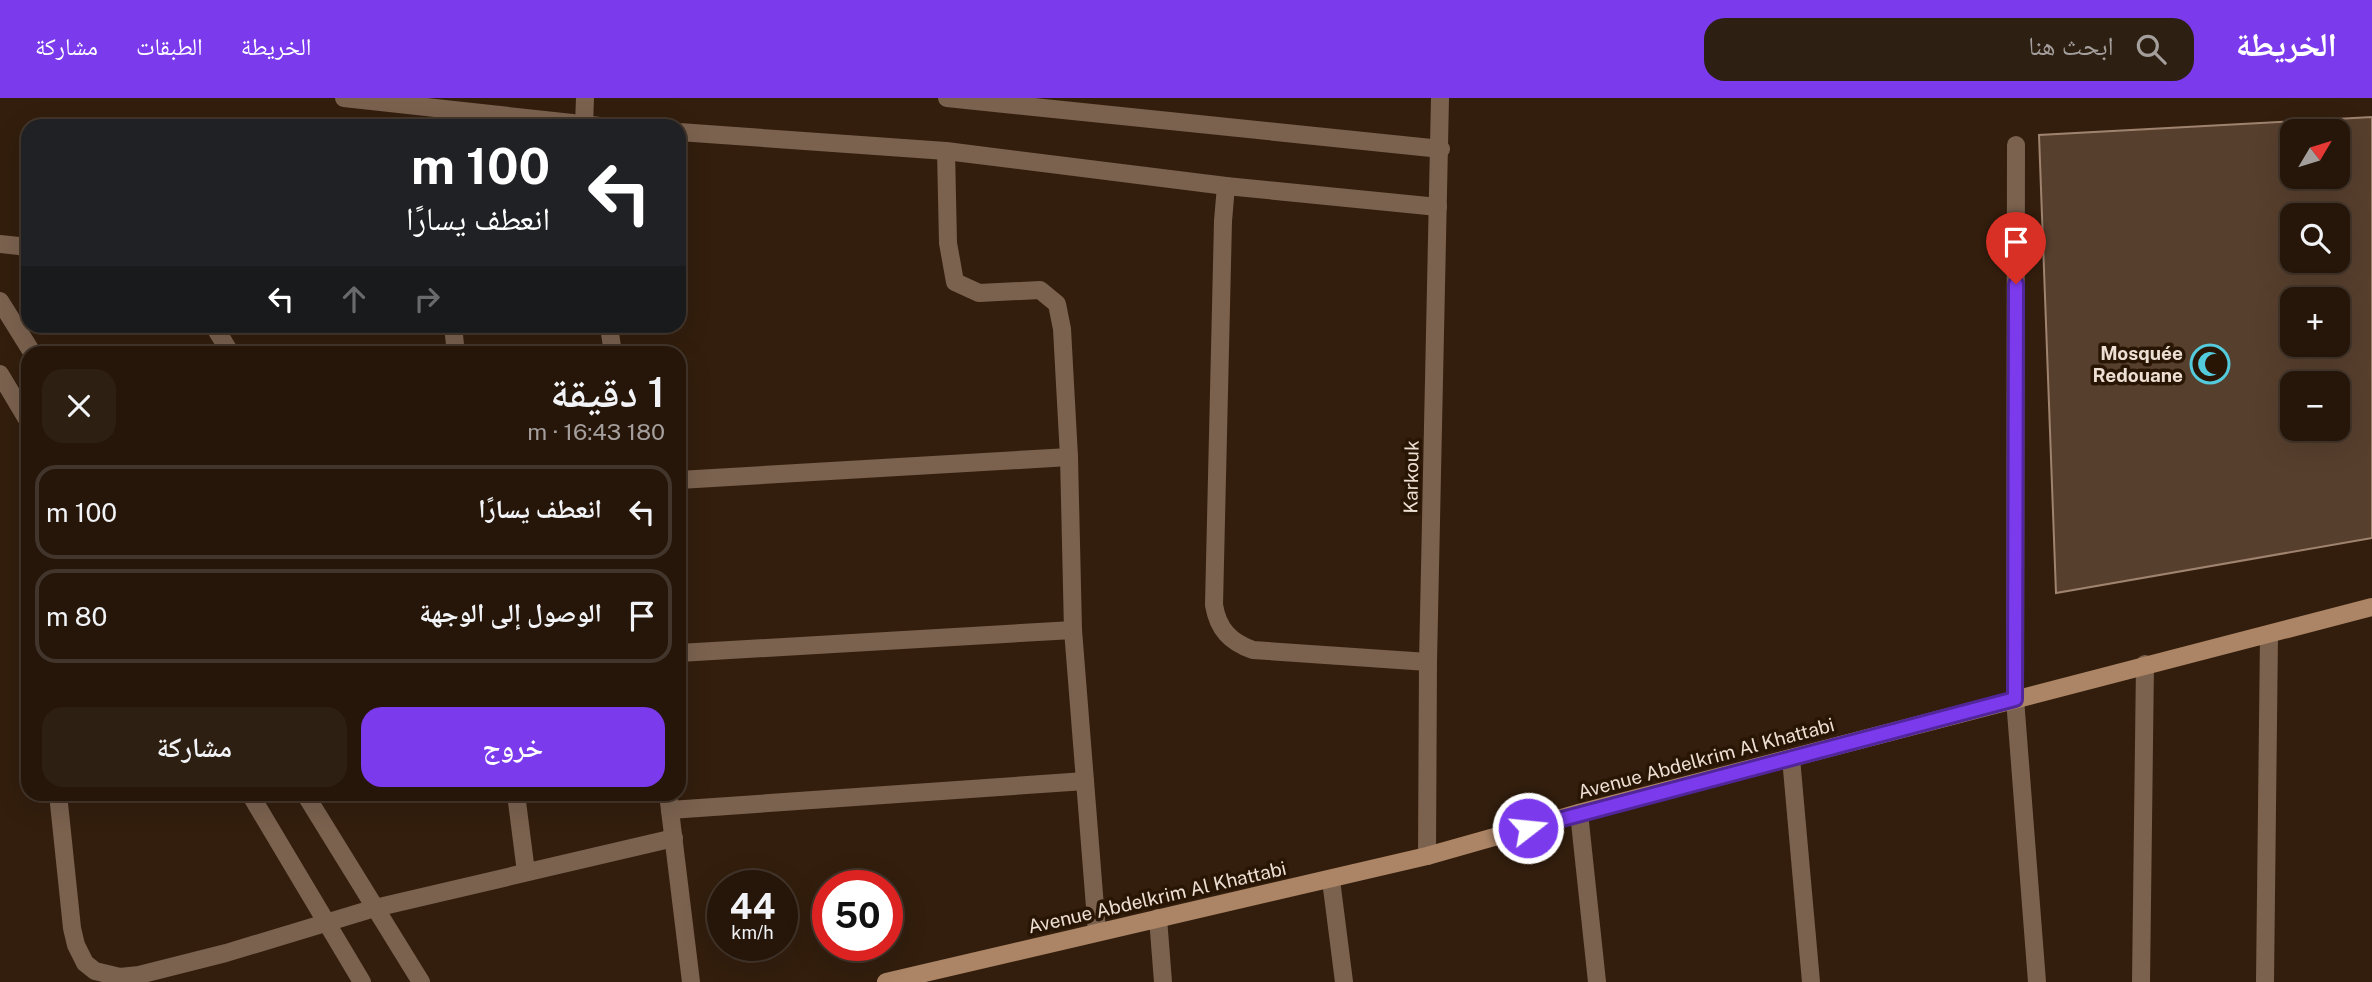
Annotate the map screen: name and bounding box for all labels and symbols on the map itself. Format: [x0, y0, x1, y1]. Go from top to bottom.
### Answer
north arrow [2280, 119, 2350, 189]
pin [1986, 212, 2046, 284]
place label: Mosquée Redouane [2092, 342, 2183, 386]
mosque icon: Mosquée Redouane [2189, 343, 2231, 385]
street label: Karkouk [1399, 440, 1423, 514]
street label: Avenue Abdelkrim Al Khattabi [1575, 713, 1837, 803]
position arrow [1491, 791, 1565, 865]
street label: Avenue Abdelkrim Al Khattabi [1026, 857, 1288, 937]
speed limit sign: 50 [812, 870, 903, 961]

